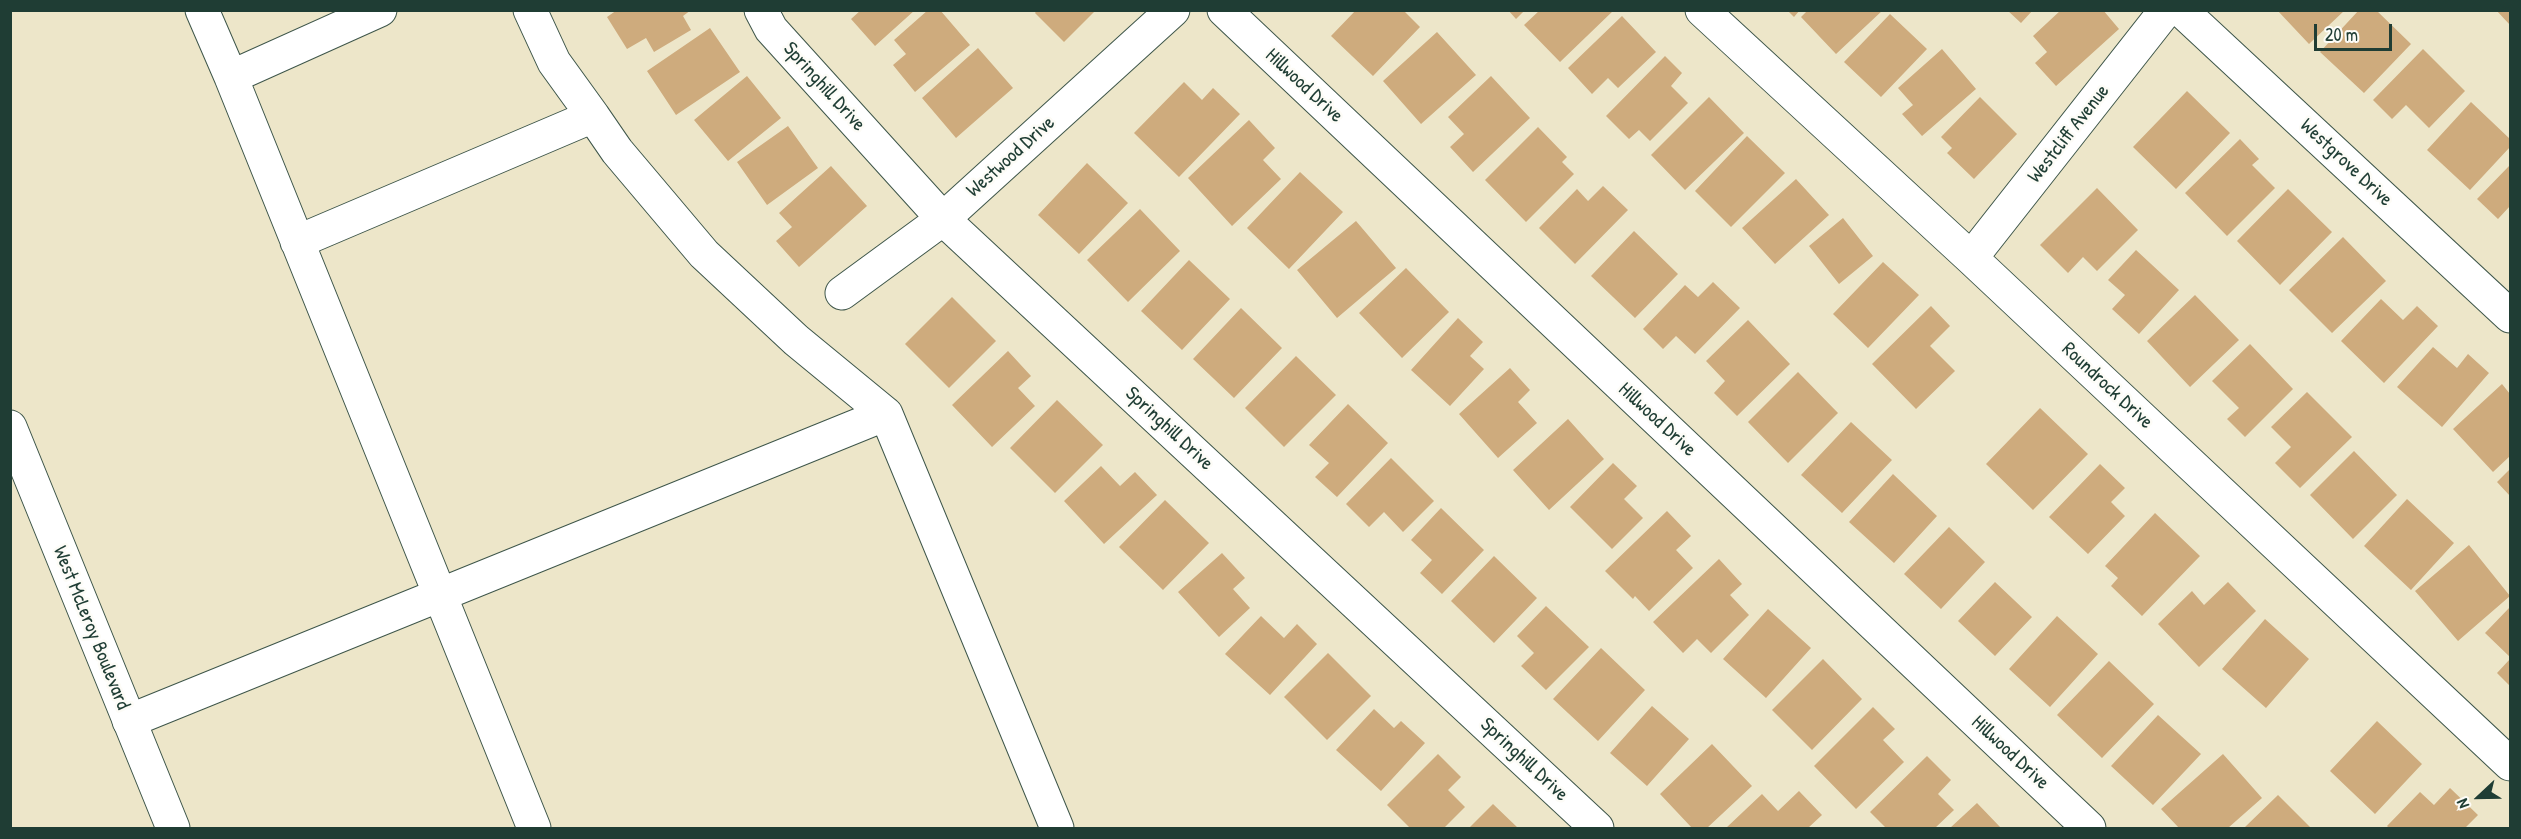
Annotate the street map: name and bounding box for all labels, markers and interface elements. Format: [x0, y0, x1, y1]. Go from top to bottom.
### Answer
scale bar [2317, 12, 2395, 50]
text: 20 m [2325, 22, 2358, 47]
street label: Springhill Drive [778, 38, 870, 136]
street label: Hillwood Drive [1260, 44, 1348, 128]
street label: Westcliff Avenue [2023, 80, 2115, 188]
street label: Westwood Drive [962, 111, 1060, 203]
street label: Westgrove Drive [2295, 114, 2397, 212]
street label: Roundrock Drive [2056, 338, 2158, 434]
street label: Hillwood Drive [1613, 378, 1701, 462]
street label: Springhill Drive [1120, 382, 1218, 476]
street label: West McLeroy Boulevard [47, 543, 135, 713]
street label: Hillwood Drive [1966, 711, 2054, 795]
street label: Springhill Drive [1475, 713, 1573, 807]
north arrow [2449, 767, 2509, 827]
text: N [2451, 796, 2474, 812]

